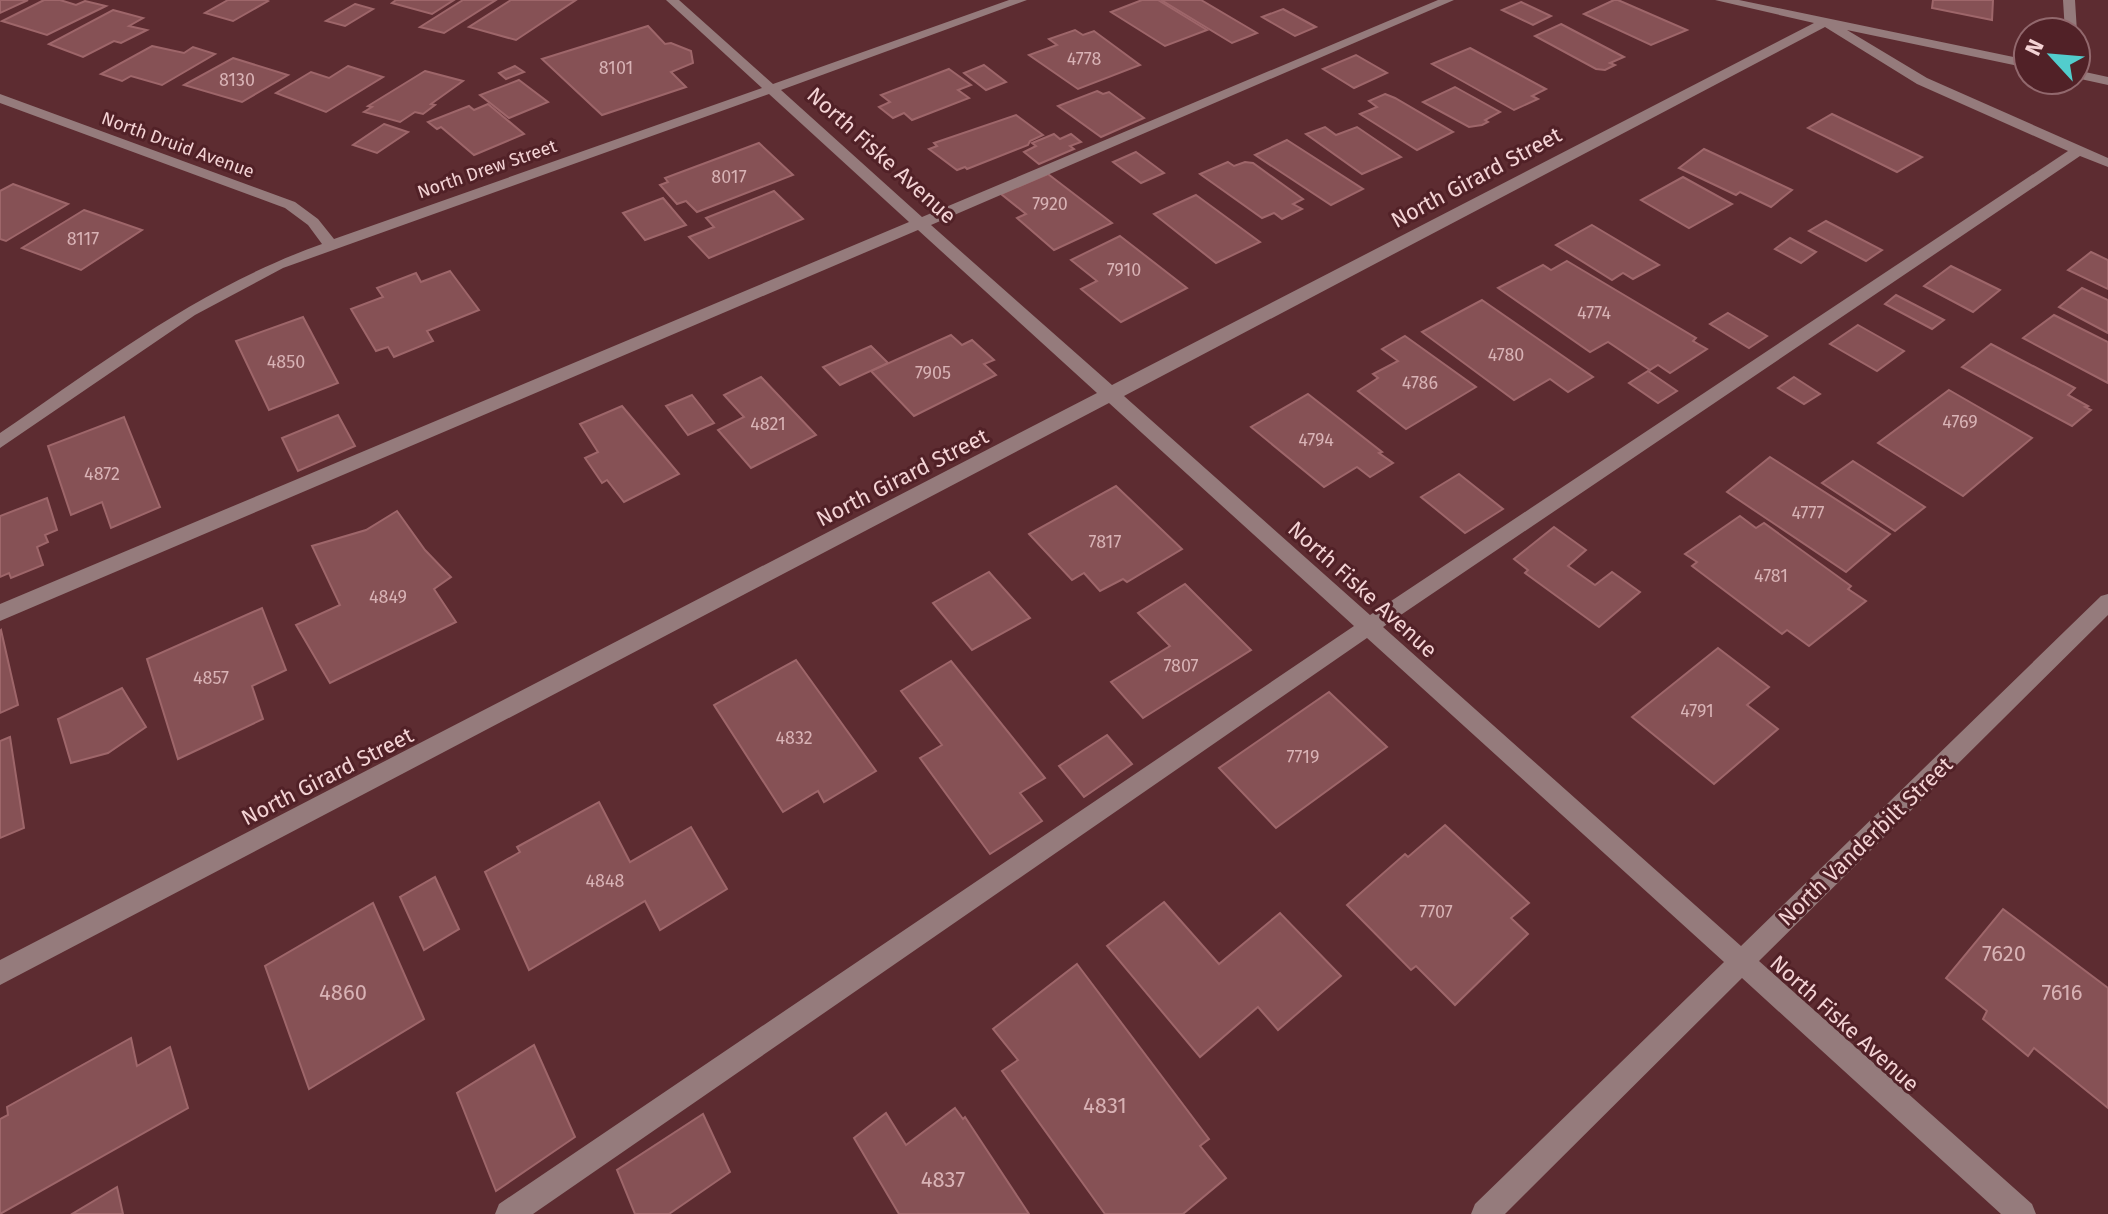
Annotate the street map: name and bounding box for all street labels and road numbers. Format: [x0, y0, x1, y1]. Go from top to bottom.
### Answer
street label: North Fiske Avenue [801, 81, 962, 229]
street label: North Druid Avenue [99, 107, 257, 183]
street label: North Girard Street [1386, 121, 1566, 234]
street label: North Drew Street [414, 135, 560, 203]
street label: North Girard Street [812, 422, 993, 532]
street label: North Fiske Avenue [1282, 515, 1443, 663]
street label: North Girard Street [237, 721, 418, 831]
street label: North Vanderbilt Street [1773, 751, 1958, 932]
street label: North Fiske Avenue [1764, 949, 1925, 1097]

